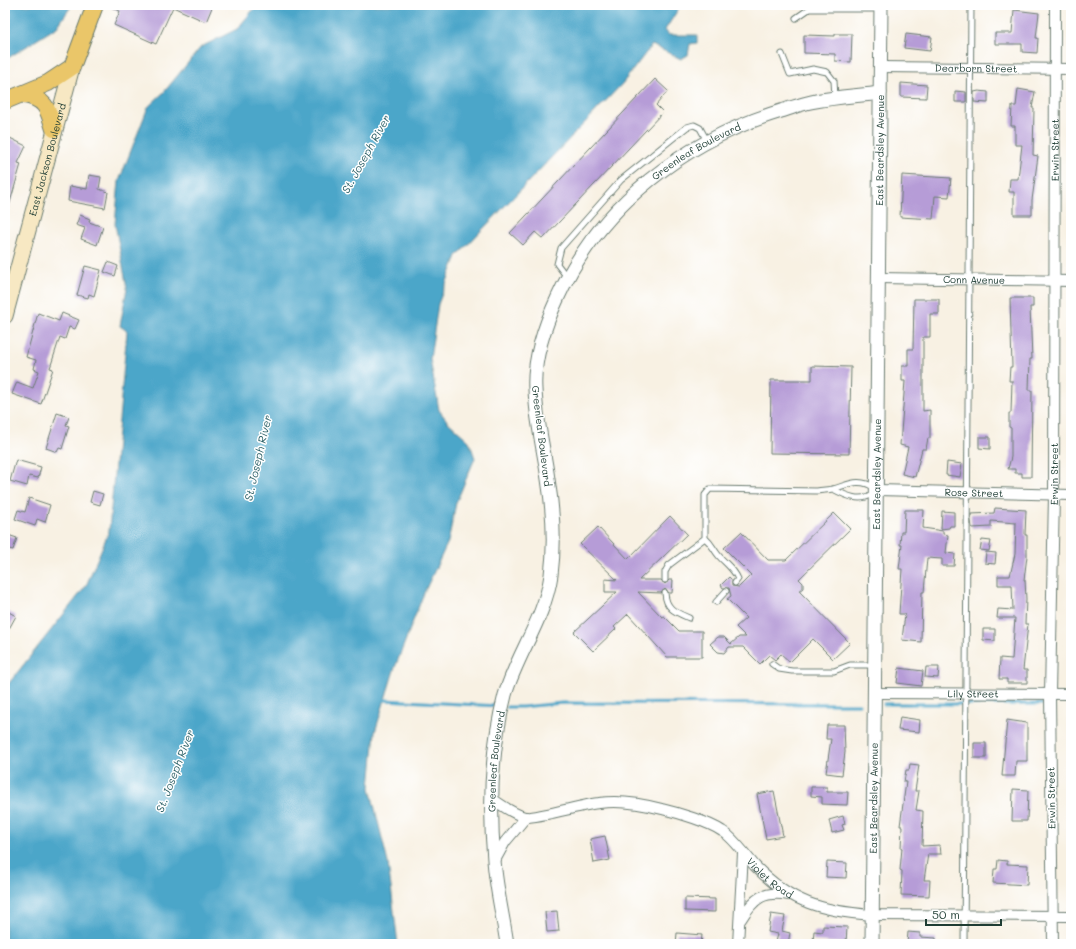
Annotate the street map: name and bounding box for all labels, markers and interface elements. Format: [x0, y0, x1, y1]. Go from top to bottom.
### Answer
street label: Dearborn Street [935, 61, 1017, 75]
street label: East Beardsley Avenue [872, 94, 887, 206]
street label: East Jackson Boulevard [25, 102, 69, 217]
water label: St. Joseph River [338, 111, 394, 196]
street label: Greenleaf Boulevard [648, 119, 743, 183]
street label: Erwin Street [1048, 119, 1062, 181]
street label: Conn Avenue [943, 272, 1005, 287]
street label: Greenleaf Boulevard [529, 385, 555, 487]
water label: St. Joseph River [240, 413, 275, 502]
street label: East Beardsley Avenue [869, 418, 884, 530]
street label: Erwin Street [1047, 443, 1061, 505]
street label: Rose Street [945, 485, 1003, 500]
street label: Lily Street [947, 686, 999, 701]
street label: Greenleaf Boulevard [485, 709, 508, 812]
water label: St. Joseph River [152, 727, 197, 814]
street label: East Beardsley Avenue [866, 742, 881, 854]
street label: Erwin Street [1043, 767, 1059, 829]
street label: Violet Road [744, 855, 796, 902]
scale bar [926, 901, 1001, 927]
text: 50 m [932, 906, 960, 922]

